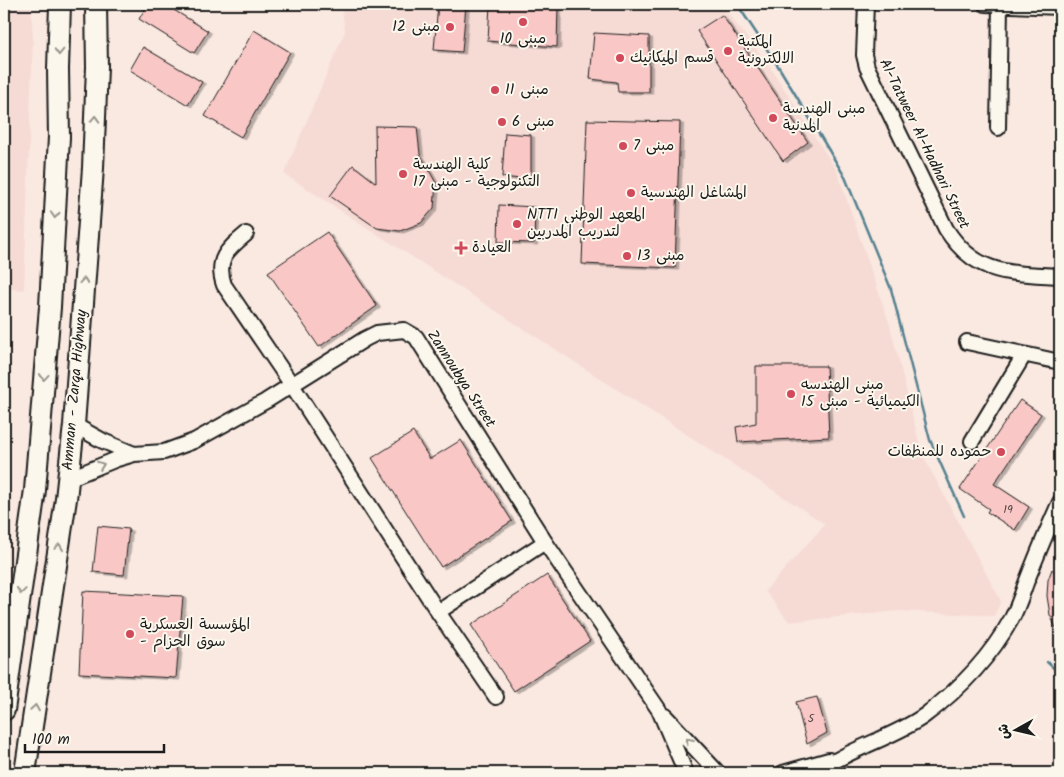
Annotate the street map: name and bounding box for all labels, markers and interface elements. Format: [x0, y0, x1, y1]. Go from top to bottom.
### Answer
place label: مبنى 12 [392, 15, 440, 39]
marker: مبنى 10 [517, 16, 529, 28]
marker: مبنى 12 [444, 21, 456, 33]
place label: مبنى 10 [500, 27, 546, 51]
place label: المكتبة الالكترونية [738, 30, 794, 71]
marker: المكتبة الالكترونية [722, 45, 734, 57]
place label: قسم الميكانيك [630, 46, 714, 70]
one-way arrow [53, 49, 64, 57]
marker: قسم الميكانيك [614, 52, 626, 64]
street label: Al-Tatweer Al-Hadhari Street [872, 55, 976, 233]
place label: مبنى 11 [505, 78, 549, 102]
marker: مبنى 11 [489, 84, 501, 96]
place label: مبنى الهندسة المدنية [783, 97, 866, 138]
place label: مبنى 6 [512, 110, 555, 134]
marker: مبنى الهندسة المدنية [767, 112, 779, 124]
one-way arrow [89, 114, 100, 122]
marker: مبنى 6 [496, 116, 508, 128]
place label: مبنى 7 [633, 134, 674, 158]
marker: مبنى 7 [617, 140, 629, 152]
place label: كلية الهندسة التكنولوجية - مبنى 17 [413, 153, 540, 194]
marker: كلية الهندسة التكنولوجية - مبنى 17 [397, 168, 409, 180]
place label: المشاغل الهندسية [641, 181, 747, 205]
marker: المشاغل الهندسية [625, 187, 637, 199]
place label: NTTI المعهد الوطني لتدريب المدربين [527, 203, 645, 244]
one-way arrow [50, 211, 61, 219]
marker: NTTI المعهد الوطني لتدريب المدربين [511, 218, 523, 230]
place label: العيادة [472, 236, 511, 260]
marker: العيادة [454, 241, 468, 255]
place label: مبنى 13 [637, 244, 684, 268]
marker: مبنى 13 [621, 250, 633, 262]
one-way arrow [78, 277, 89, 285]
street label: Amman - Zarqa Highway [56, 308, 94, 471]
street label: Zannoubya Street [420, 325, 502, 433]
one-way arrow [39, 373, 50, 381]
place label: مبنى الهندسه الكيميائية - مبنى 15 [801, 373, 920, 414]
marker: مبنى الهندسه الكيميائية - مبنى 15 [785, 388, 797, 400]
place label: حموده للمنظفات [888, 440, 991, 464]
marker: حموده للمنظفات [995, 446, 1007, 458]
one-way arrow [96, 460, 104, 470]
house number: 19 [1003, 500, 1013, 519]
one-way arrow [53, 543, 64, 551]
one-way arrow [16, 587, 27, 595]
place label: المؤسسة العسكرية - سوق الحزام [140, 613, 250, 654]
marker: المؤسسة العسكرية - سوق الحزام [124, 628, 136, 640]
one-way arrow [30, 703, 40, 712]
north arrow [992, 704, 1042, 754]
house number: 5 [808, 709, 816, 728]
scale bar [25, 722, 164, 754]
text: ش [992, 723, 1016, 741]
text: 100 m [32, 728, 70, 752]
one-way arrow [686, 738, 695, 747]

